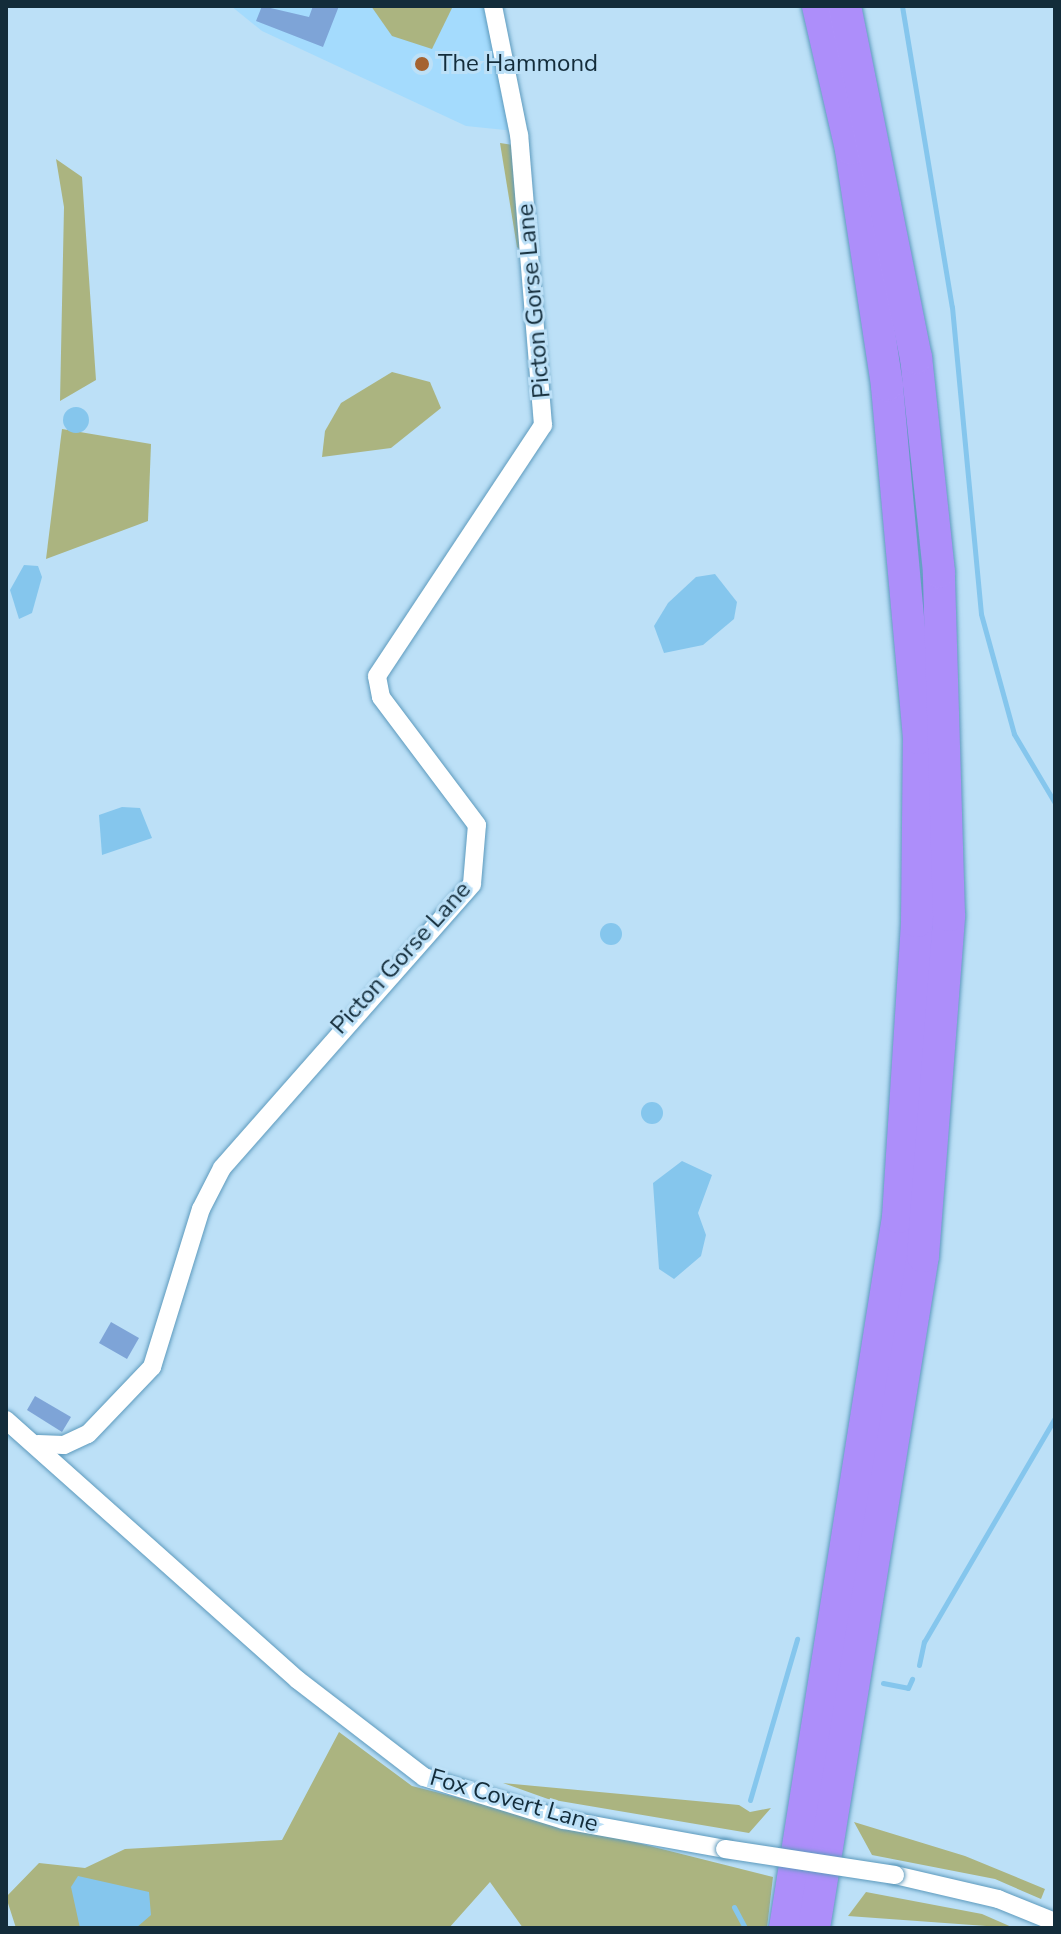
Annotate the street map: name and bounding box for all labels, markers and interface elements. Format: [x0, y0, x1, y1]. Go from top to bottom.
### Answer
place label: The Hammond [438, 50, 598, 78]
marker: The Hammond [413, 55, 431, 73]
street label: Picton Gorse Lane [511, 203, 557, 399]
street label: Picton Gorse Lane [325, 876, 477, 1040]
street label: Fox Covert Lane [426, 1763, 602, 1839]

